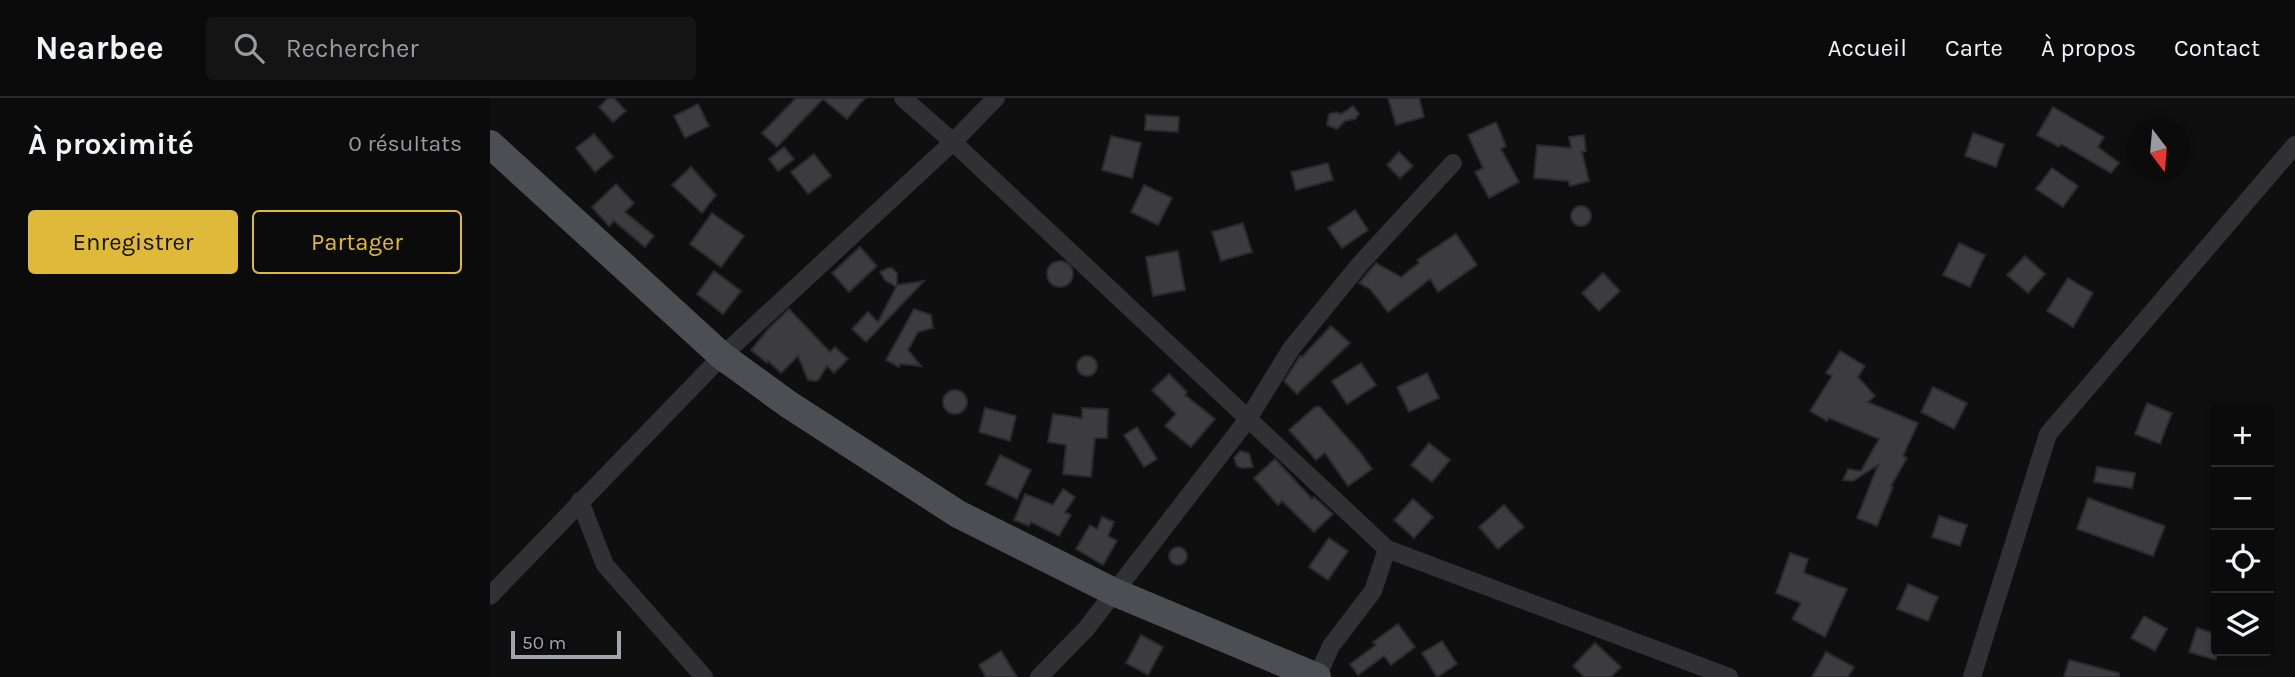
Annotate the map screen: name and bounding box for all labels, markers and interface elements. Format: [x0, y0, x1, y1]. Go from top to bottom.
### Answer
search box [206, 17, 696, 80]
text: Nearbee [35, 29, 164, 67]
icon: search [230, 29, 268, 67]
text: Rechercher [286, 33, 419, 64]
text: Accueil [1828, 34, 1907, 62]
text: Carte [1945, 34, 2003, 62]
text: À propos [2041, 34, 2136, 62]
text: Contact [2174, 34, 2260, 62]
north arrow [2127, 119, 2190, 182]
text: À proximité [28, 126, 194, 162]
text: 0 résultats [348, 130, 462, 157]
button: Enregistrer [28, 210, 238, 274]
button: Partager [252, 210, 462, 274]
map controls [2211, 404, 2274, 656]
button: + [2211, 404, 2274, 467]
button: − [2211, 467, 2274, 530]
button: locate [2211, 530, 2274, 593]
button: layers [2211, 593, 2274, 656]
scale bar [511, 628, 621, 660]
text: 50 m [522, 632, 566, 654]

